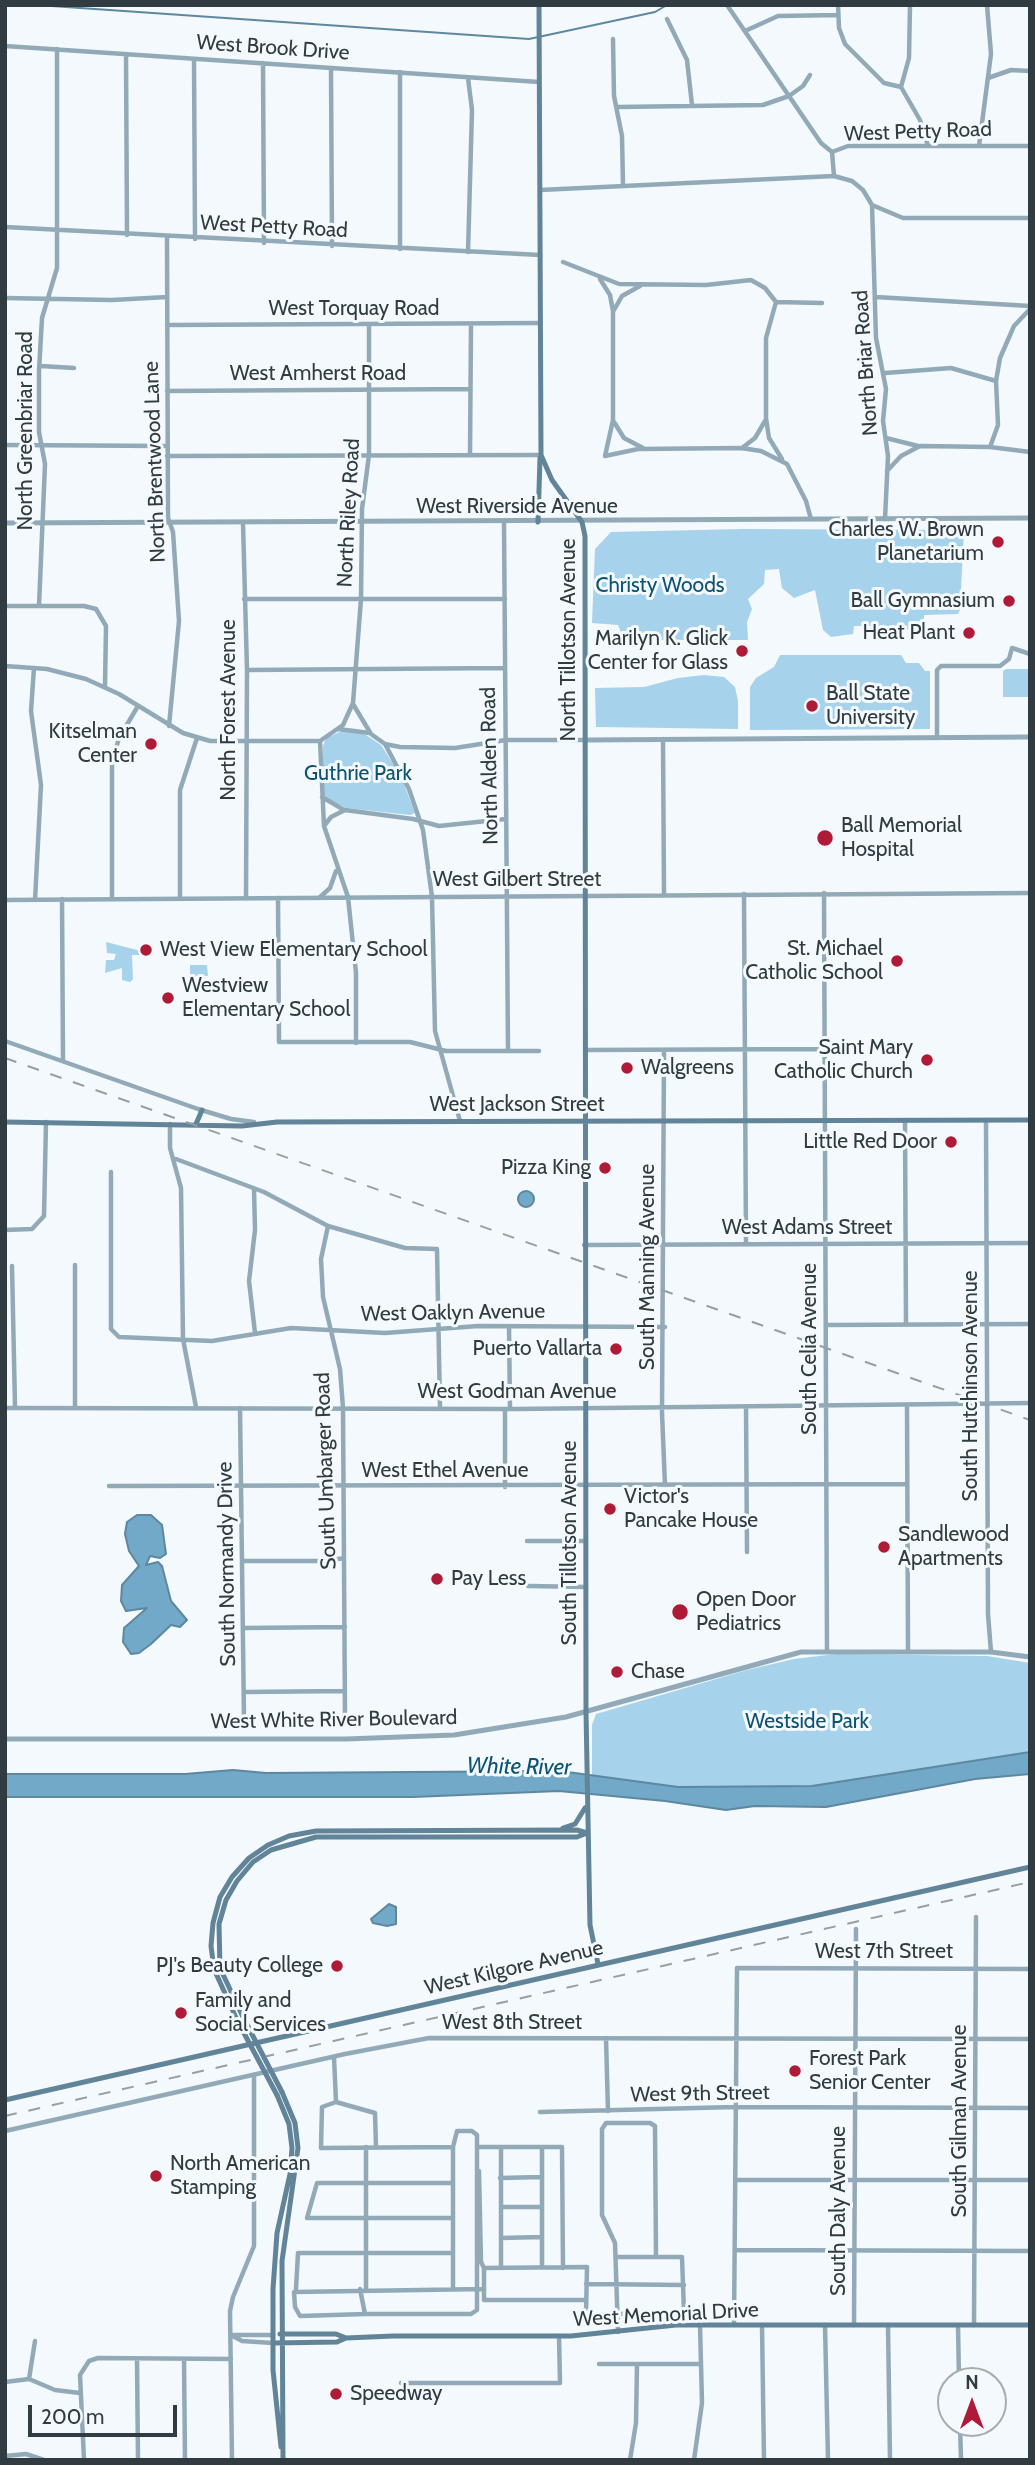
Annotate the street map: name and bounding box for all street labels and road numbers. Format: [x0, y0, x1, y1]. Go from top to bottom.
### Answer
street label: West Brook Drive [196, 30, 350, 66]
street label: West Petty Road [844, 117, 992, 147]
street label: West Petty Road [200, 211, 348, 243]
street label: North Briar Road [848, 289, 884, 437]
street label: West Torquay Road [269, 296, 439, 322]
street label: North Greenbriar Road [13, 331, 39, 531]
street label: North Brentwood Lane [139, 361, 171, 563]
street label: West Amherst Road [230, 361, 406, 387]
street label: North Riley Road [333, 438, 365, 588]
street label: West Riverside Avenue [416, 494, 618, 520]
street label: North Tillotson Avenue [556, 539, 582, 741]
street label: North Forest Avenue [216, 619, 242, 801]
street label: North Alden Road [476, 687, 504, 845]
street label: West Gilbert Street [433, 867, 601, 893]
street label: West Jackson Street [429, 1092, 605, 1118]
street label: South Manning Avenue [635, 1164, 661, 1370]
street label: West Adams Street [722, 1215, 892, 1241]
street label: South Celia Avenue [797, 1263, 823, 1435]
street label: South Hutchinson Avenue [958, 1271, 984, 1501]
street label: West Oaklyn Avenue [361, 1299, 545, 1327]
street label: South Umbarger Road [310, 1372, 342, 1570]
street label: West Godman Avenue [417, 1379, 617, 1405]
street label: South Tillotson Avenue [557, 1440, 583, 1646]
street label: West Ethel Avenue [361, 1458, 529, 1484]
street label: South Normandy Drive [213, 1461, 241, 1667]
street label: West White River Boulevard [210, 1705, 458, 1735]
street label: West Kilgore Avenue [422, 1935, 606, 2001]
street label: West 7th Street [815, 1939, 953, 1965]
street label: West 8th Street [442, 2010, 582, 2036]
street label: South Gilman Avenue [947, 2025, 973, 2217]
street label: West 9th Street [630, 2080, 770, 2108]
street label: South Daly Avenue [826, 2126, 852, 2296]
street label: West Memorial Drive [573, 2298, 759, 2332]

